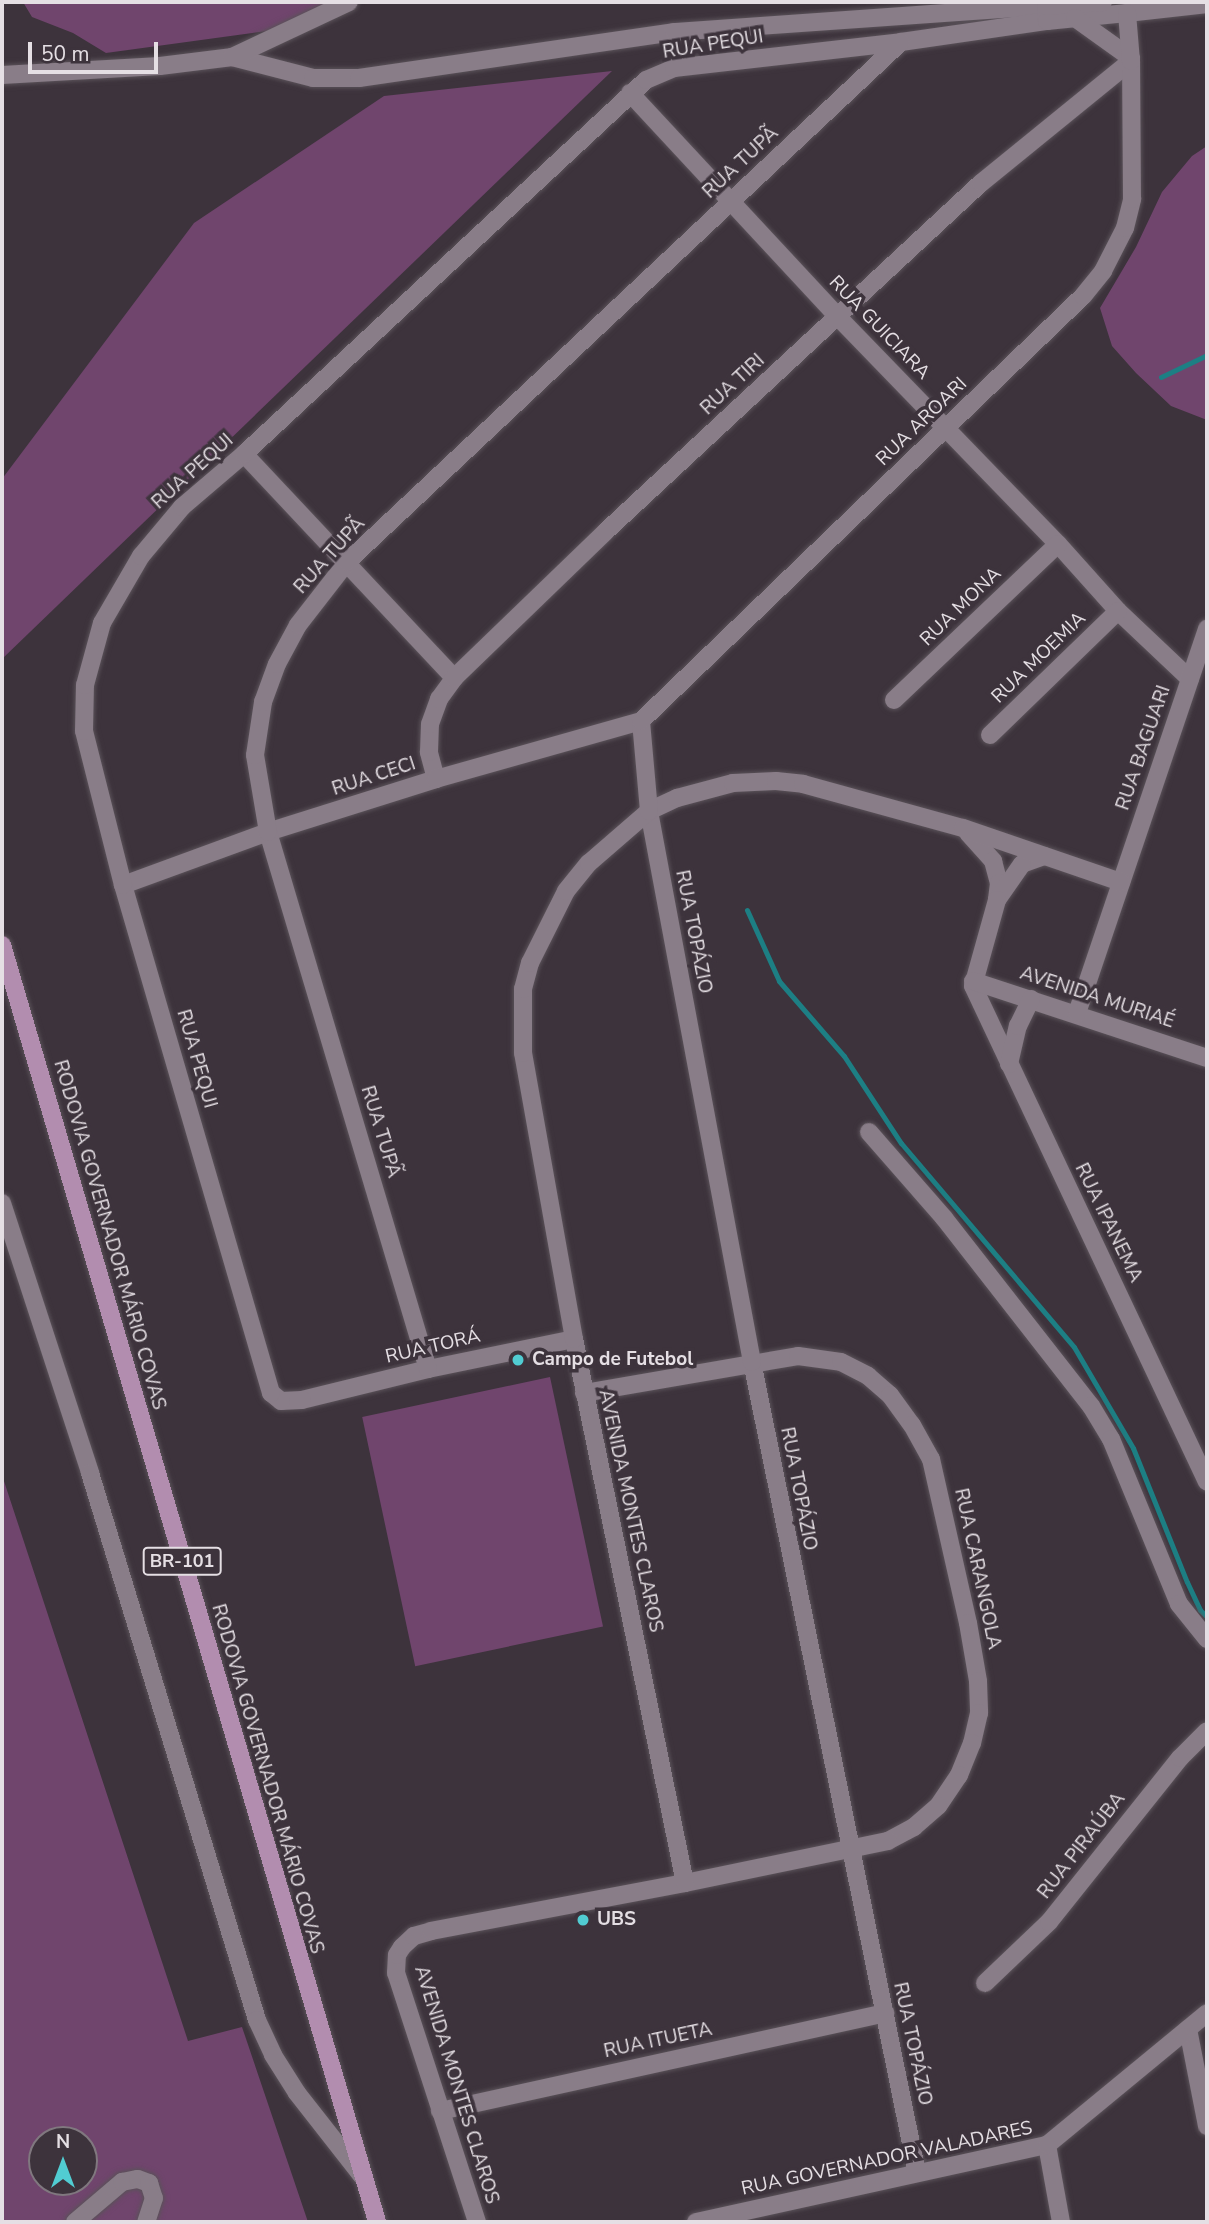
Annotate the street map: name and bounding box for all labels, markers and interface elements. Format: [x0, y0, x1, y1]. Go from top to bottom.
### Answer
street label: RUA PEQUI [661, 26, 765, 64]
scale bar [32, 28, 161, 72]
text: 50 m [41, 40, 90, 68]
street label: RUA TUPÃ [698, 122, 784, 204]
street label: RUA GUICIARA [824, 271, 934, 385]
street label: RUA TIRI [696, 350, 770, 420]
street label: RUA AROARI [872, 373, 972, 471]
street label: RUA PEQUI [148, 430, 238, 514]
street label: RUA TUPÃ [290, 513, 370, 599]
street label: RUA MONA [916, 563, 1006, 651]
street label: RUA MOEMIA [987, 607, 1091, 709]
street label: RUA BAGUARI [1112, 683, 1176, 813]
street label: RUA CECI [329, 753, 419, 801]
street label: RUA TOPÁZIO [670, 868, 716, 996]
street label: AVENIDA MURIAÉ [1017, 962, 1177, 1034]
street label: RUA PEQUI [171, 1007, 221, 1111]
street label: RODOVIA GOVERNADOR MÁRIO COVAS [48, 1058, 170, 1412]
street label: RUA TUPÃ [355, 1083, 405, 1181]
street label: RUA IPANEMA [1069, 1160, 1147, 1286]
street label: RUA TORÁ [383, 1325, 483, 1369]
place label: Campo de Futebol [532, 1349, 693, 1371]
marker: Campo de Futebol [510, 1352, 526, 1368]
street label: AVENIDA MONTES CLAROS [593, 1387, 667, 1635]
street label: RUA TOPÁZIO [775, 1425, 821, 1553]
street label: RUA CARANGOLA [949, 1486, 1005, 1652]
road number: BR-101 [142, 1546, 222, 1576]
street label: RODOVIA GOVERNADOR MÁRIO COVAS [206, 1602, 328, 1956]
street label: RUA PIRAÚBA [1033, 1788, 1131, 1904]
place label: UBS [597, 1909, 636, 1931]
marker: UBS [575, 1912, 591, 1928]
street label: AVENIDA MONTES CLAROS [409, 1963, 503, 2207]
street label: RUA TOPÁZIO [888, 1980, 936, 2108]
street label: RUA ITUETA [602, 2018, 714, 2064]
street label: RUA GOVERNADOR VALADARES [739, 2117, 1035, 2201]
north arrow [28, 2126, 98, 2196]
text: N [56, 2129, 70, 2155]

